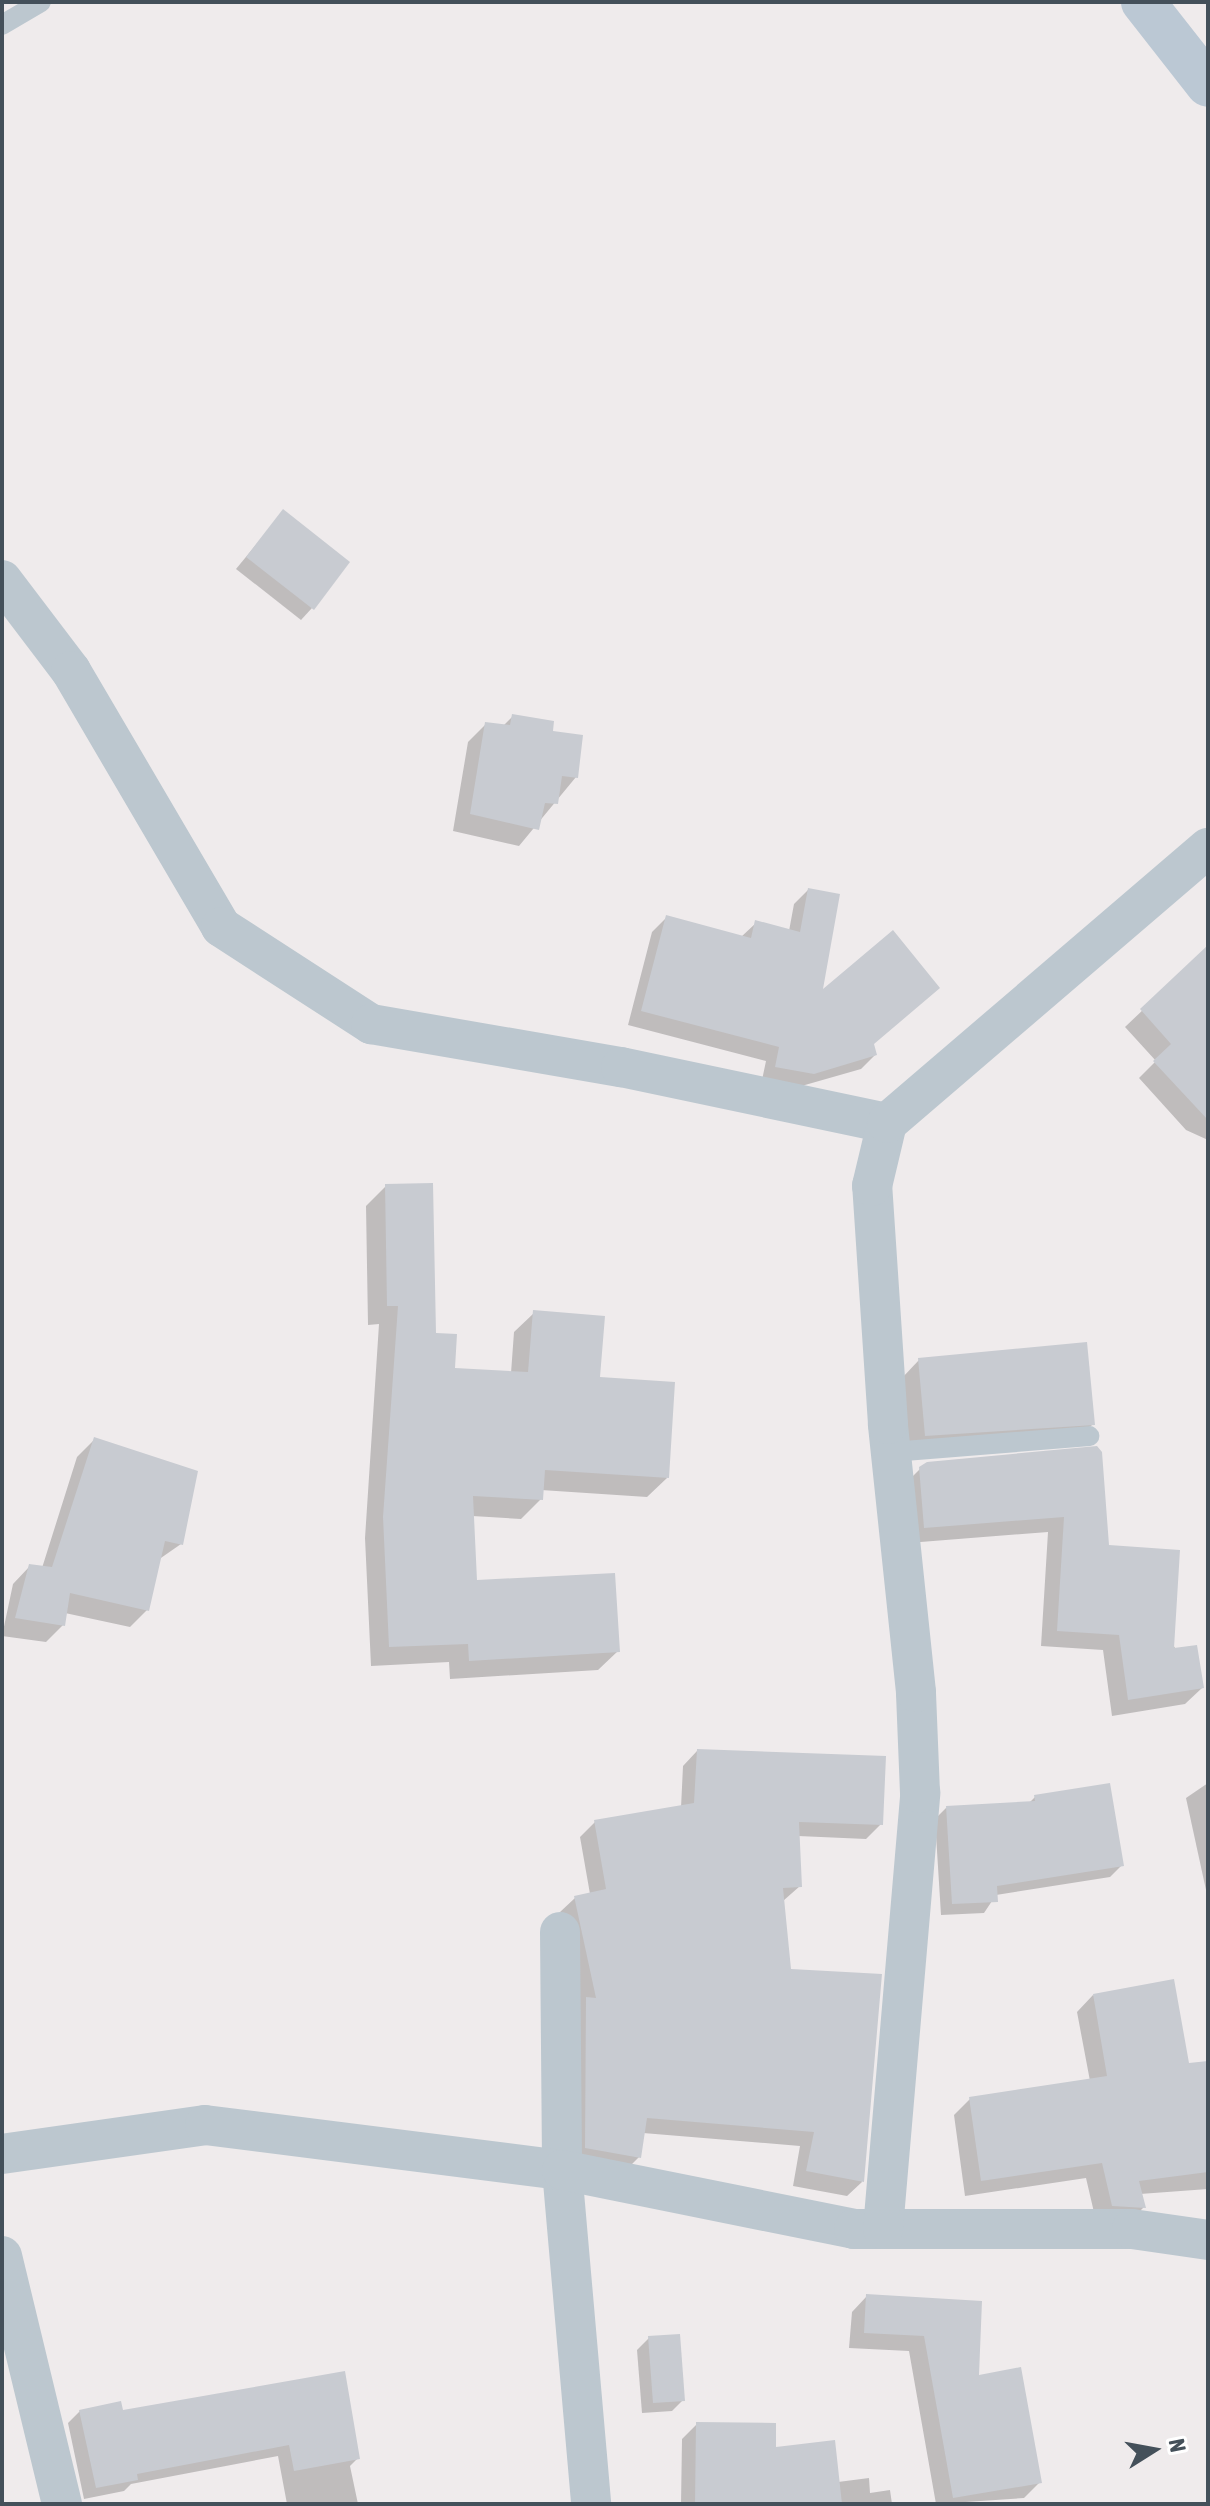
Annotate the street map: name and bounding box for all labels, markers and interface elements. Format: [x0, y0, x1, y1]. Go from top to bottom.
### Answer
north arrow [1114, 2410, 1194, 2490]
text: N [1164, 2437, 1192, 2454]

